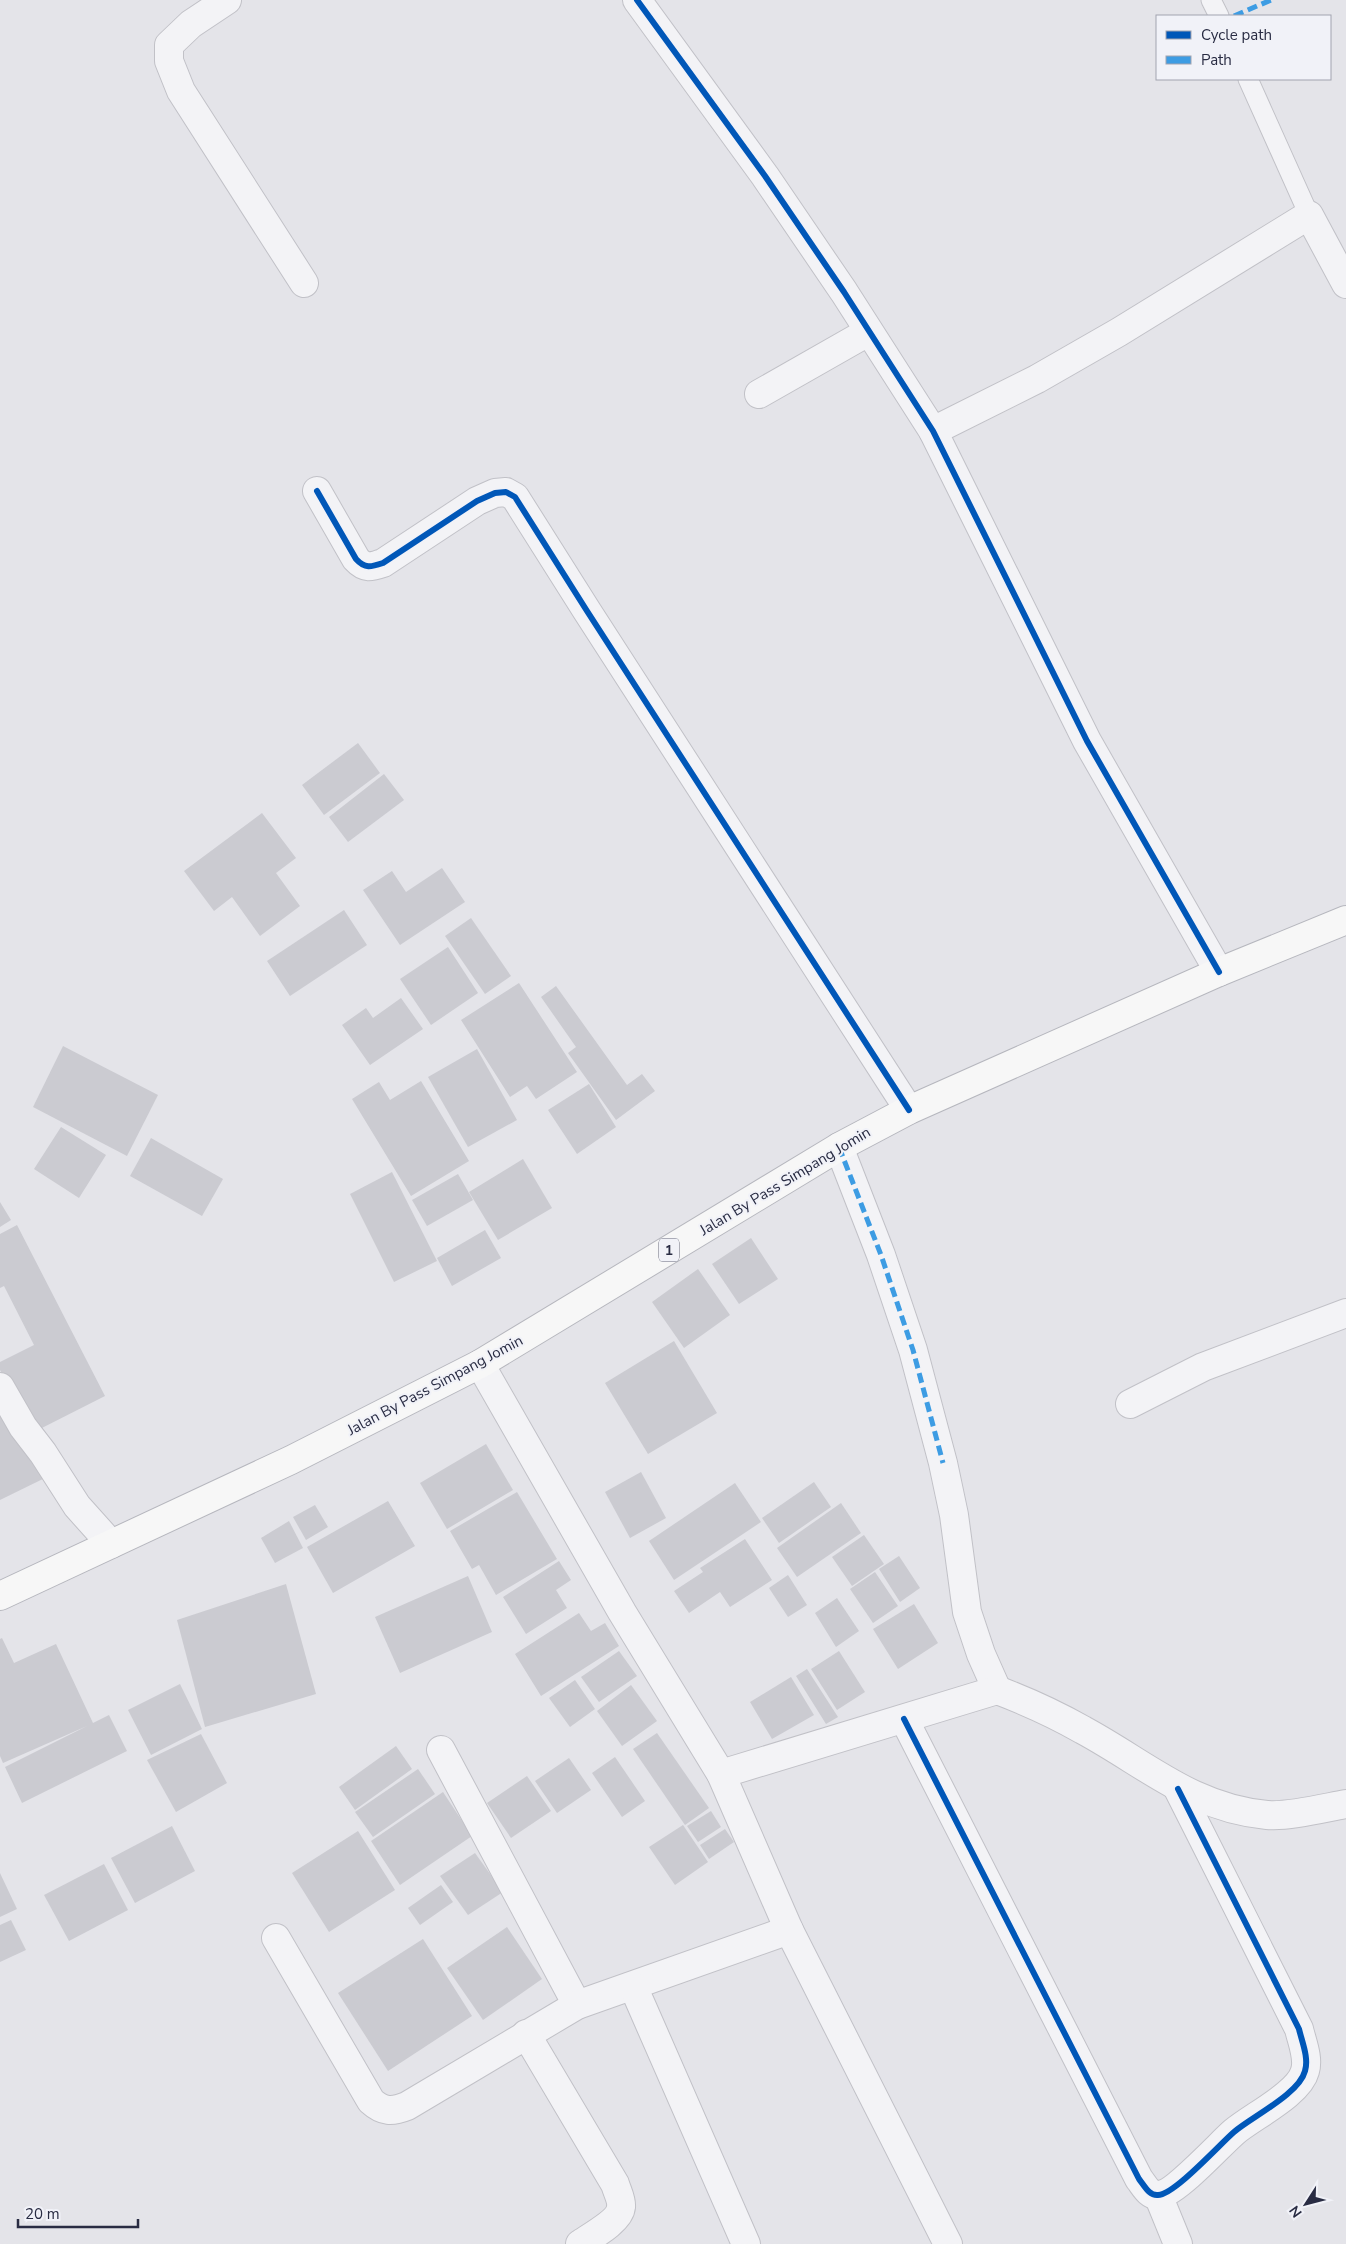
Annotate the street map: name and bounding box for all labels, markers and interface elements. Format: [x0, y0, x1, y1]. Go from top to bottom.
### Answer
legend [1156, 15, 1331, 80]
text: Cycle path [1201, 25, 1272, 45]
text: Path [1201, 50, 1232, 70]
street label: Jalan By Pass Simpang Jomin [695, 1122, 874, 1241]
road number: 1 [659, 1238, 679, 1262]
street label: Jalan By Pass Simpang Jomin [343, 1330, 526, 1440]
north arrow [1281, 2179, 1331, 2229]
scale bar [18, 2196, 138, 2228]
text: N [1285, 2202, 1307, 2221]
text: 20 m [25, 2204, 60, 2224]

